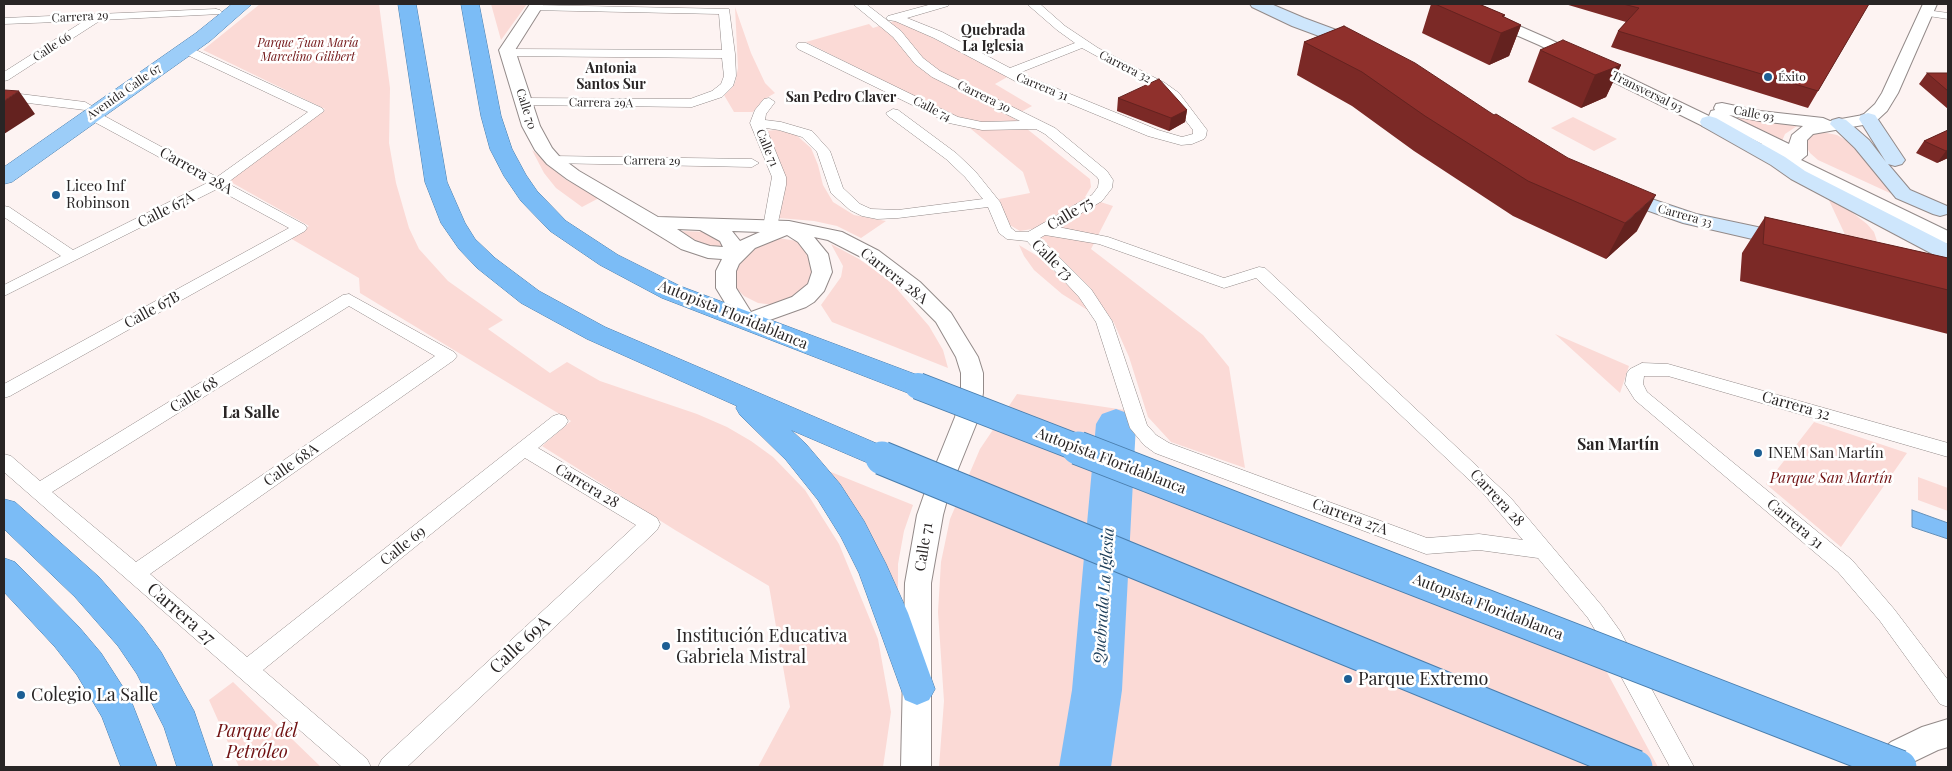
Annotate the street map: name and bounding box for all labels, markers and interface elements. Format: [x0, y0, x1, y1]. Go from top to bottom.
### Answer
street label: Carrera 29 [51, 8, 109, 26]
district label: Quebrada La Iglesia [961, 23, 1025, 56]
street label: Calle 66 [30, 29, 74, 65]
park label: Parque Juan María Marcelino Gilibert [257, 36, 359, 64]
street label: Carrera 32 [1097, 48, 1153, 86]
street label: Avenida Calle 67 [84, 61, 164, 123]
district label: Antonia Santos Sur [576, 61, 646, 94]
street label: Transversal 93 [1609, 68, 1685, 116]
street label: Carrera 31 [1014, 70, 1070, 104]
place label: Éxito [1778, 70, 1806, 84]
marker: Éxito [1762, 71, 1774, 83]
street label: Carrera 30 [955, 78, 1013, 116]
street label: Calle 70 [513, 87, 539, 131]
district label: San Pedro Claver [786, 90, 896, 106]
street label: Calle 74 [911, 93, 953, 125]
street label: Carrera 29A [569, 95, 633, 111]
street label: Calle 93 [1732, 103, 1776, 125]
street label: Calle 71 [753, 127, 781, 169]
street label: Carrera 28A [156, 144, 236, 198]
street label: Carrera 29 [623, 153, 681, 169]
place label: Liceo Inf Robinson [66, 177, 130, 212]
street label: Calle 67A [135, 188, 197, 232]
marker: Liceo Inf Robinson [50, 189, 62, 201]
street label: Calle 75 [1044, 193, 1096, 235]
street label: Carrera 33 [1656, 201, 1714, 231]
street label: Calle 73 [1028, 236, 1076, 284]
street label: Carrera 28A [857, 244, 931, 308]
street label: Autopista Floridablanca [656, 277, 810, 353]
street label: Calle 67B [121, 287, 183, 333]
street label: Calle 68 [167, 373, 221, 417]
street label: Carrera 32 [1760, 388, 1832, 424]
district label: La Salle [222, 403, 280, 423]
street label: Autopista Floridablanca [1033, 424, 1189, 498]
district label: San Martín [1577, 435, 1659, 455]
street label: Calle 68A [260, 440, 322, 490]
place label: INEM San Martín [1768, 444, 1884, 462]
marker: INEM San Martín [1752, 447, 1764, 459]
street label: Carrera 28 [552, 460, 622, 512]
street label: Carrera 28 [1466, 466, 1528, 530]
park label: Parque San Martín [1770, 469, 1892, 487]
street label: Carrera 27A [1310, 495, 1390, 539]
street label: Carrera 31 [1763, 495, 1827, 553]
street label: Calle 71 [911, 521, 937, 573]
street label: Calle 69 [377, 522, 429, 570]
water label: Quebrada La Iglesia [1090, 527, 1118, 665]
street label: Autopista Floridablanca [1410, 570, 1566, 644]
street label: Carrera 27 [142, 578, 220, 650]
street label: Calle 69A [485, 612, 555, 678]
place label: Institución Educativa Gabriela Mistral [676, 625, 847, 668]
marker: Institución Educativa Gabriela Mistral [660, 640, 672, 652]
place label: Parque Extremo [1358, 668, 1488, 690]
marker: Parque Extremo [1342, 673, 1354, 685]
place label: Colegio La Salle [31, 684, 158, 706]
marker: Colegio La Salle [15, 689, 27, 701]
park label: Parque del Petróleo [216, 720, 298, 762]

